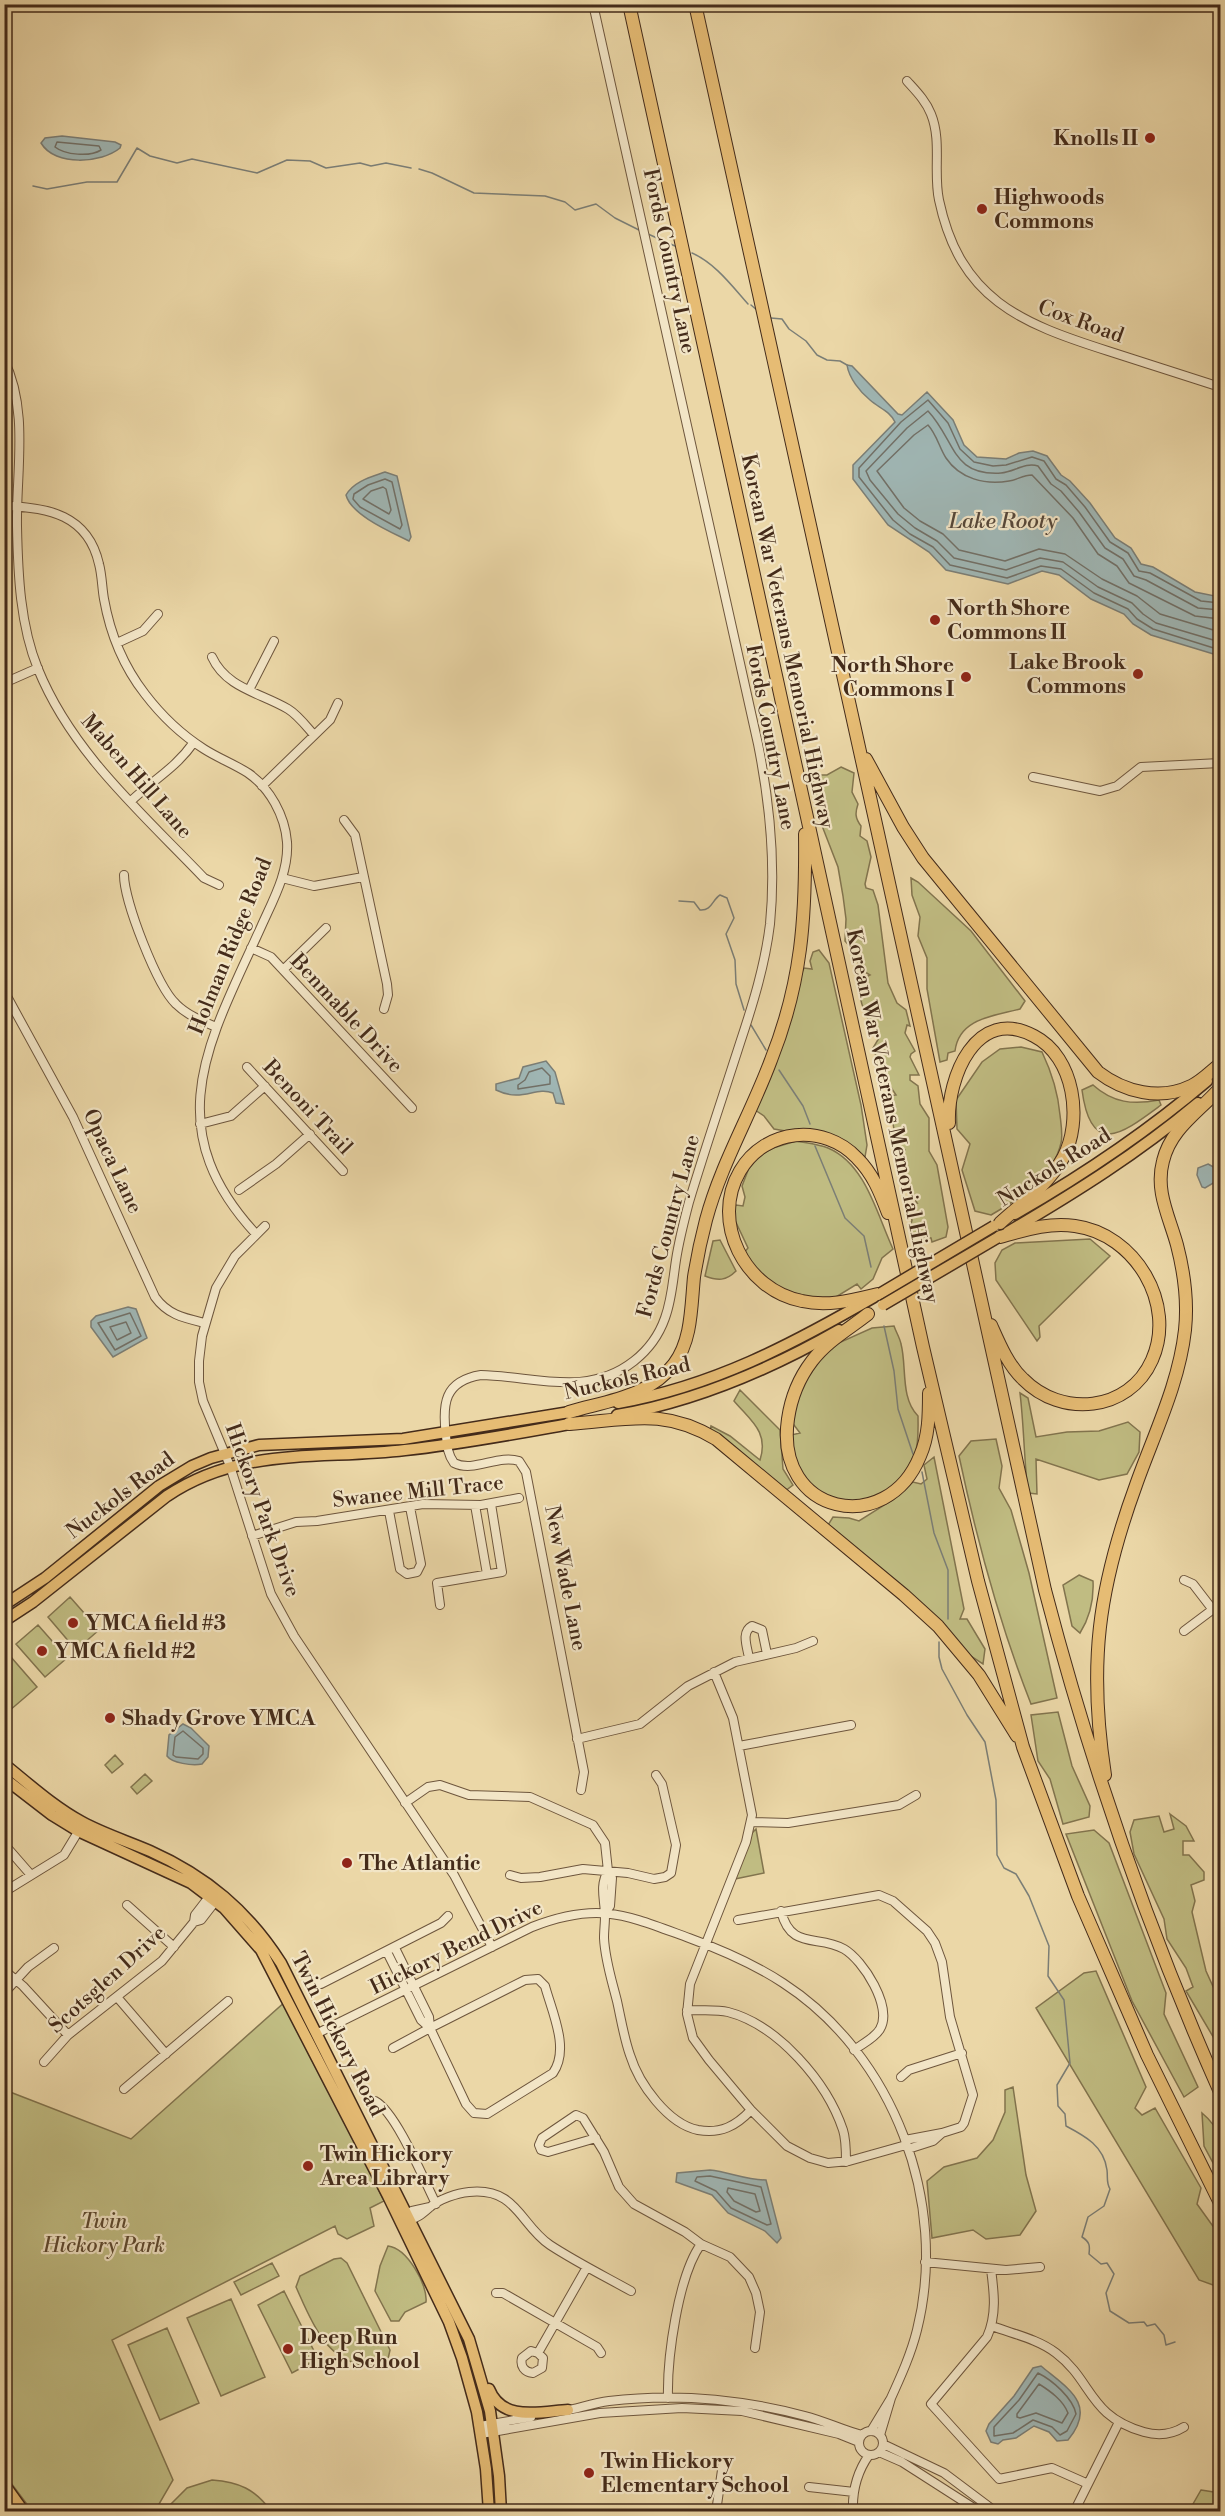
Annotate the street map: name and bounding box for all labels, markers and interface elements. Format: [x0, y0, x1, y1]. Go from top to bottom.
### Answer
place label: Knolls II [1053, 126, 1138, 152]
marker: Knolls II [1143, 131, 1157, 145]
street label: Fords Country Lane [637, 166, 701, 356]
place label: Highwoods Commons [994, 185, 1104, 235]
marker: Highwoods Commons [975, 202, 989, 216]
street label: Cox Road [1034, 294, 1127, 349]
street label: Korean War Veterans Memorial Highway [735, 452, 840, 832]
water label: Lake Rooty [948, 508, 1058, 535]
place label: North Shore Commons II [947, 596, 1070, 646]
marker: North Shore Commons II [928, 613, 942, 627]
street label: Fords Country Lane [739, 642, 801, 832]
place label: Lake Brook Commons [1009, 650, 1127, 700]
place label: North Shore Commons I [831, 653, 954, 703]
marker: Lake Brook Commons [1131, 667, 1145, 681]
marker: North Shore Commons I [959, 670, 973, 684]
street label: Maben Hill Lane [75, 709, 197, 844]
street label: Holman Ridge Road [184, 854, 278, 1039]
street label: Korean War Veterans Memorial Highway [840, 927, 945, 1307]
street label: Benmable Drive [284, 948, 408, 1079]
street label: Benoni Trail [256, 1054, 358, 1160]
street label: Opaca Lane [77, 1105, 148, 1218]
street label: Nuckols Road [993, 1123, 1116, 1213]
street label: Fords Country Lane [632, 1132, 706, 1321]
street label: Nuckols Road [561, 1352, 693, 1406]
street label: Hickory Park Drive [219, 1420, 306, 1601]
street label: Nuckols Road [61, 1447, 180, 1545]
street label: Swanee Mill Trace [331, 1470, 505, 1514]
street label: New Wade Lane [538, 1503, 592, 1653]
place label: YMCA field #3 [85, 1611, 226, 1637]
marker: YMCA field #3 [66, 1616, 80, 1630]
place label: YMCA field #2 [54, 1639, 196, 1665]
marker: YMCA field #2 [35, 1644, 49, 1658]
place label: Shady Grove YMCA [122, 1706, 316, 1732]
marker: Shady Grove YMCA [103, 1711, 117, 1725]
place label: The Atlantic [359, 1851, 481, 1877]
marker: The Atlantic [340, 1856, 354, 1870]
street label: Hickory Bend Drive [366, 1895, 547, 2001]
street label: Scotsglen Drive [44, 1920, 172, 2039]
street label: Twin Hickory Road [284, 1948, 390, 2121]
place label: Twin Hickory Area Library [319, 2142, 453, 2192]
marker: Twin Hickory Area Library [301, 2159, 315, 2173]
park label: Twin Hickory Park [42, 2209, 165, 2259]
place label: Deep Run High School [300, 2325, 420, 2375]
marker: Deep Run High School [281, 2342, 295, 2356]
place label: Twin Hickory Elementary School [601, 2449, 789, 2499]
marker: Twin Hickory Elementary School [582, 2466, 596, 2480]

